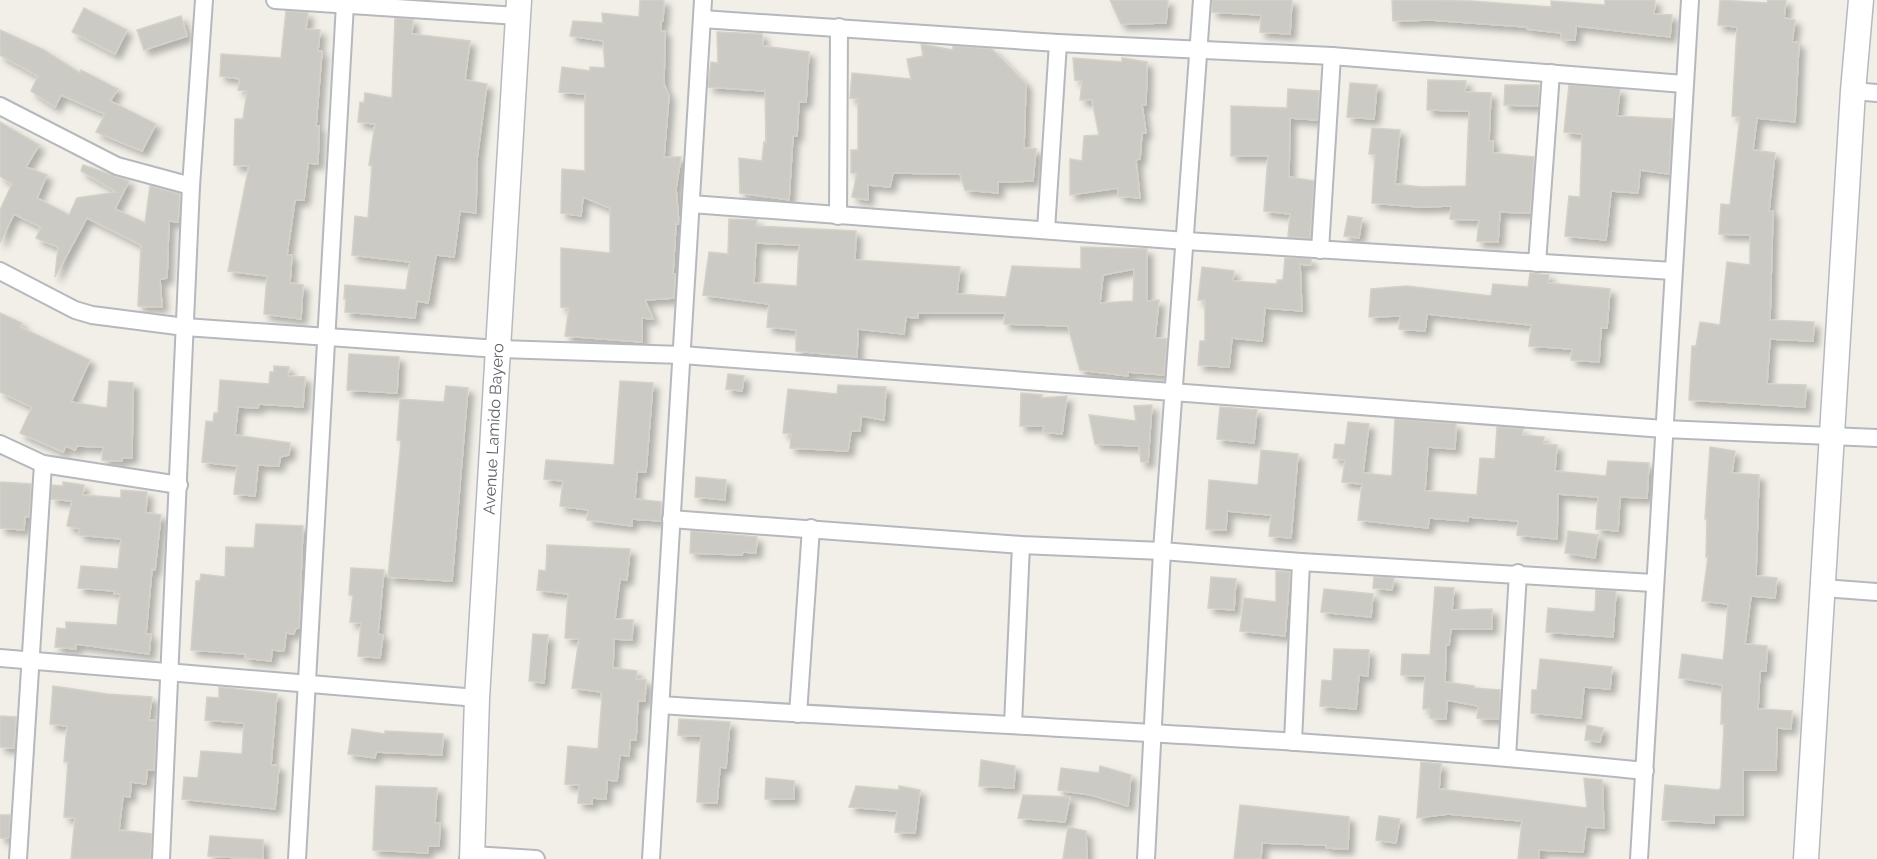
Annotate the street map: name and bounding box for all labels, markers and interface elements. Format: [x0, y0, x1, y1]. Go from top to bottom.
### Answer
street label: Avenue Lamido Bayero [480, 343, 507, 515]

